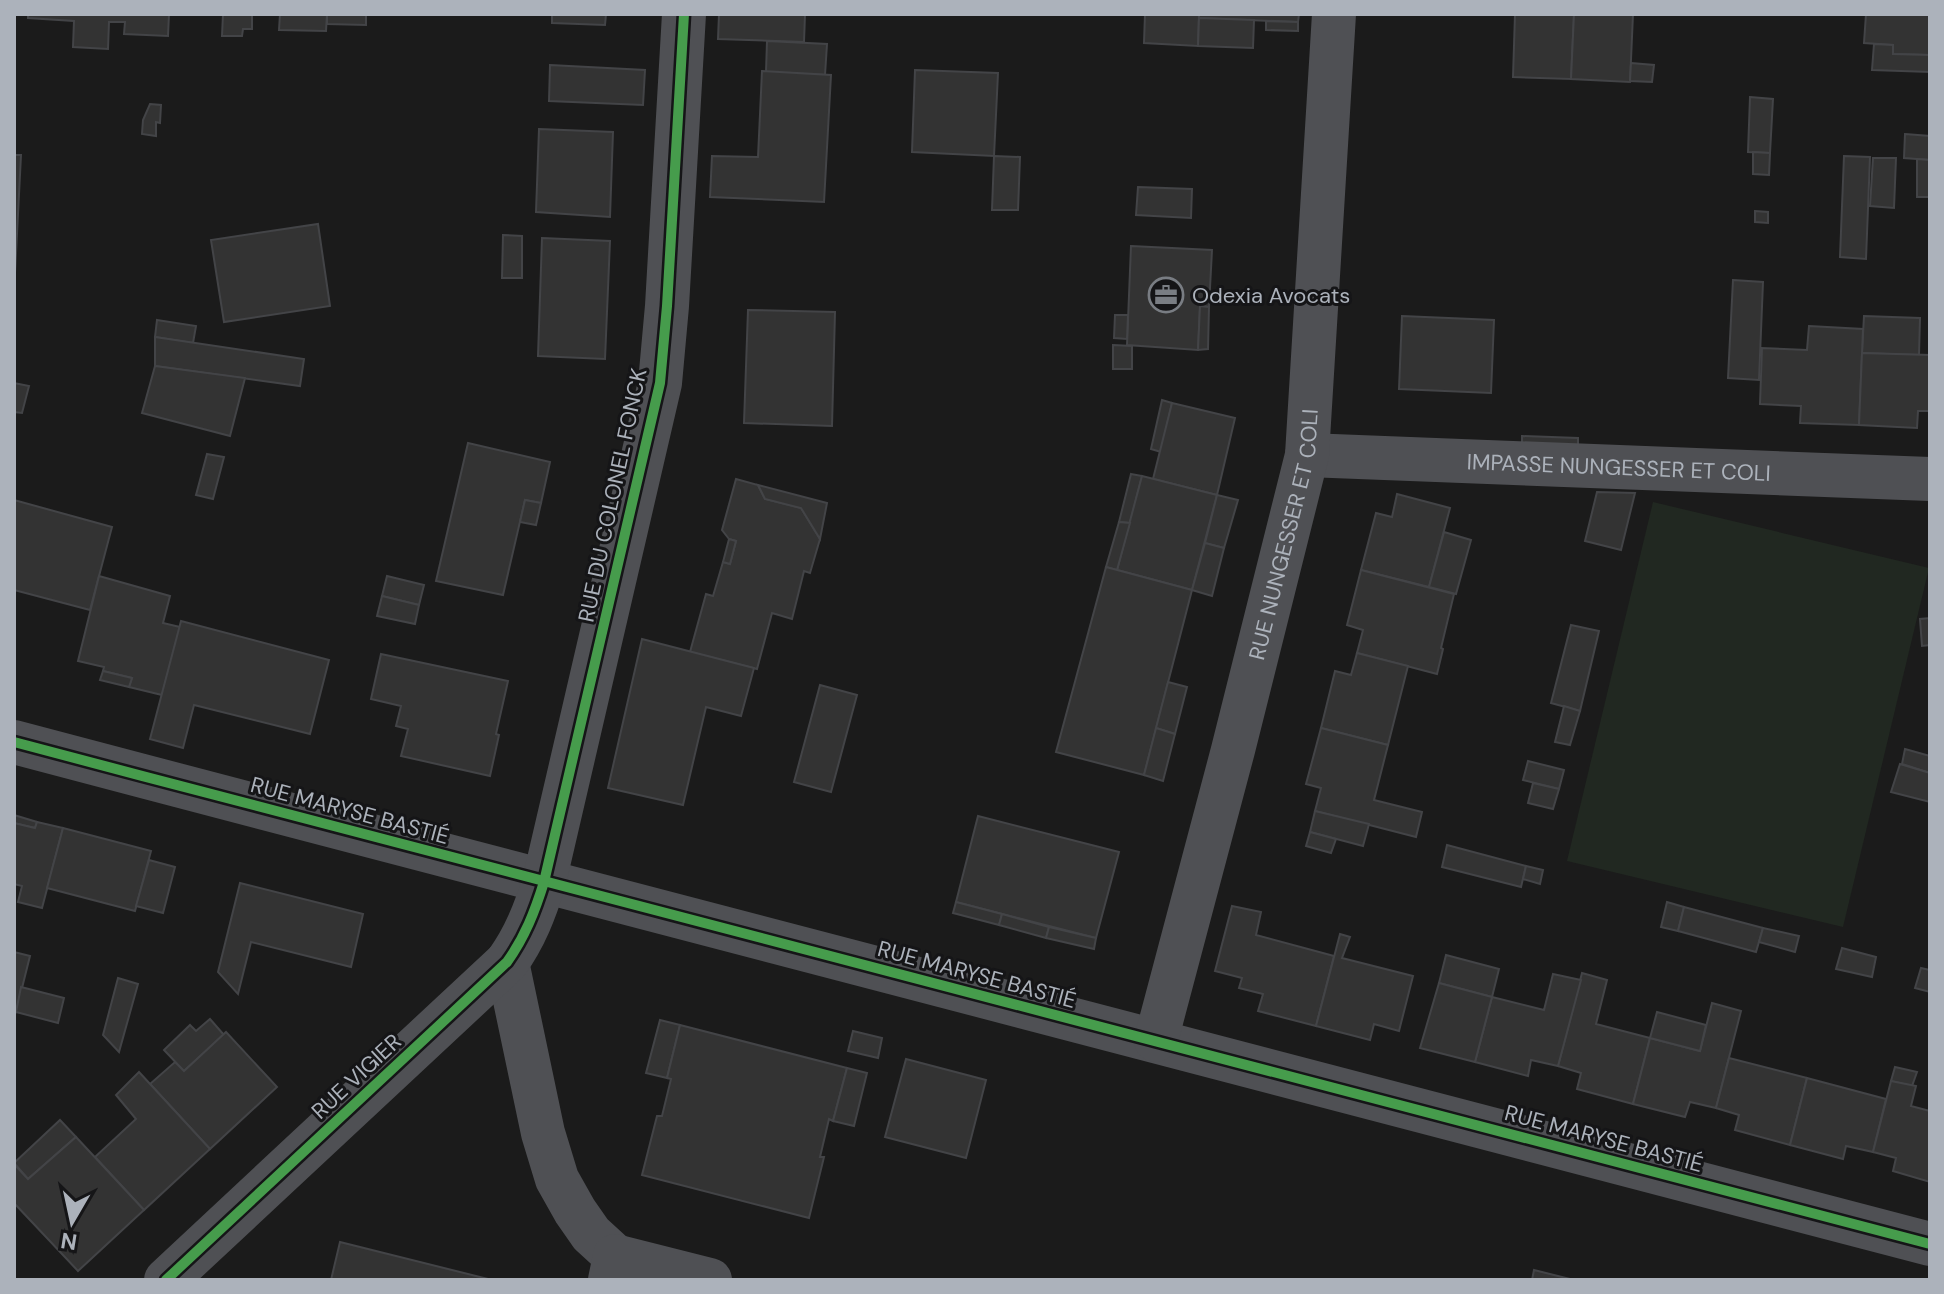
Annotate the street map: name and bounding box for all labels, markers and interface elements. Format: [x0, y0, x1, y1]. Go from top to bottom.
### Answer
office icon: Odexia Avocats [1147, 276, 1185, 314]
place label: Odexia Avocats [1192, 281, 1350, 310]
street label: RUE DU COLONEL FONCK [571, 365, 654, 625]
street label: RUE NUNGESSER ET COLI [1242, 408, 1325, 663]
street label: IMPASSE NUNGESSER ET COLI [1466, 447, 1771, 488]
street label: RUE MARYSE BASTIÉ [248, 770, 452, 851]
street label: RUE MARYSE BASTIÉ [875, 934, 1079, 1015]
street label: RUE VIGIER [305, 1027, 408, 1125]
street label: RUE MARYSE BASTIÉ [1502, 1098, 1706, 1179]
north arrow [32, 1182, 112, 1262]
text: N [59, 1226, 79, 1257]

